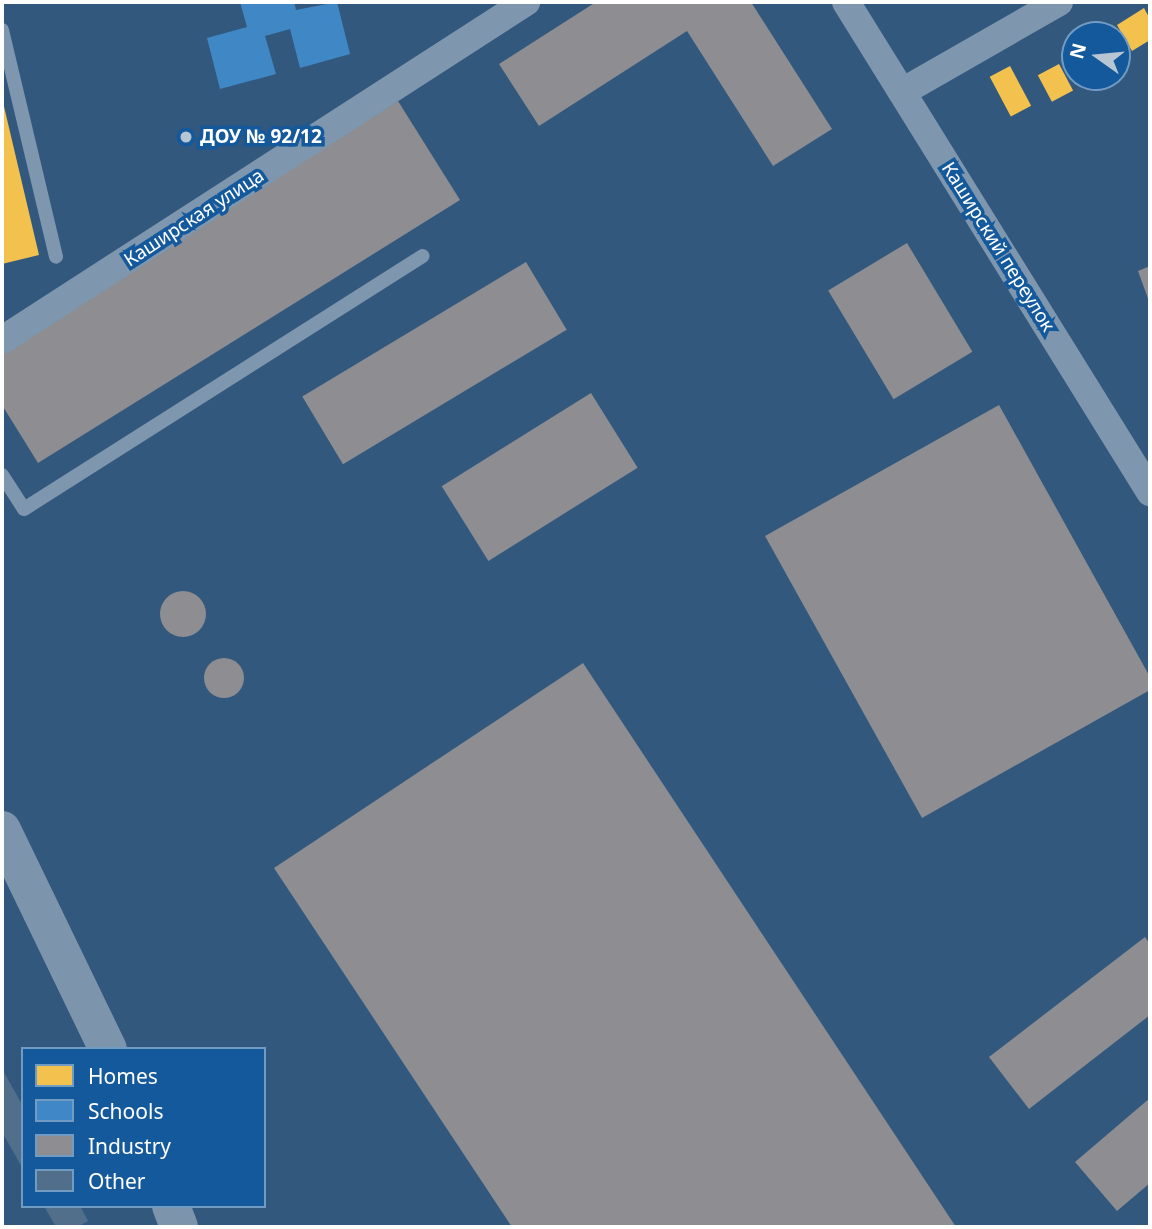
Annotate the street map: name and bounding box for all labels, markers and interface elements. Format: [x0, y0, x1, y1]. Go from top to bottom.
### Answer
north arrow [1061, 21, 1131, 91]
text: N [1063, 40, 1092, 62]
place label: ДОУ № 92/12 [200, 126, 322, 148]
marker: ДОУ № 92/12 [178, 129, 194, 145]
street label: Каширский переулок [937, 158, 1059, 336]
street label: Каширская улица [120, 164, 268, 272]
legend [21, 1047, 266, 1208]
text: Homes [88, 1062, 158, 1090]
text: Schools [88, 1097, 163, 1125]
text: Industry [88, 1132, 171, 1160]
text: Other [88, 1167, 145, 1195]

